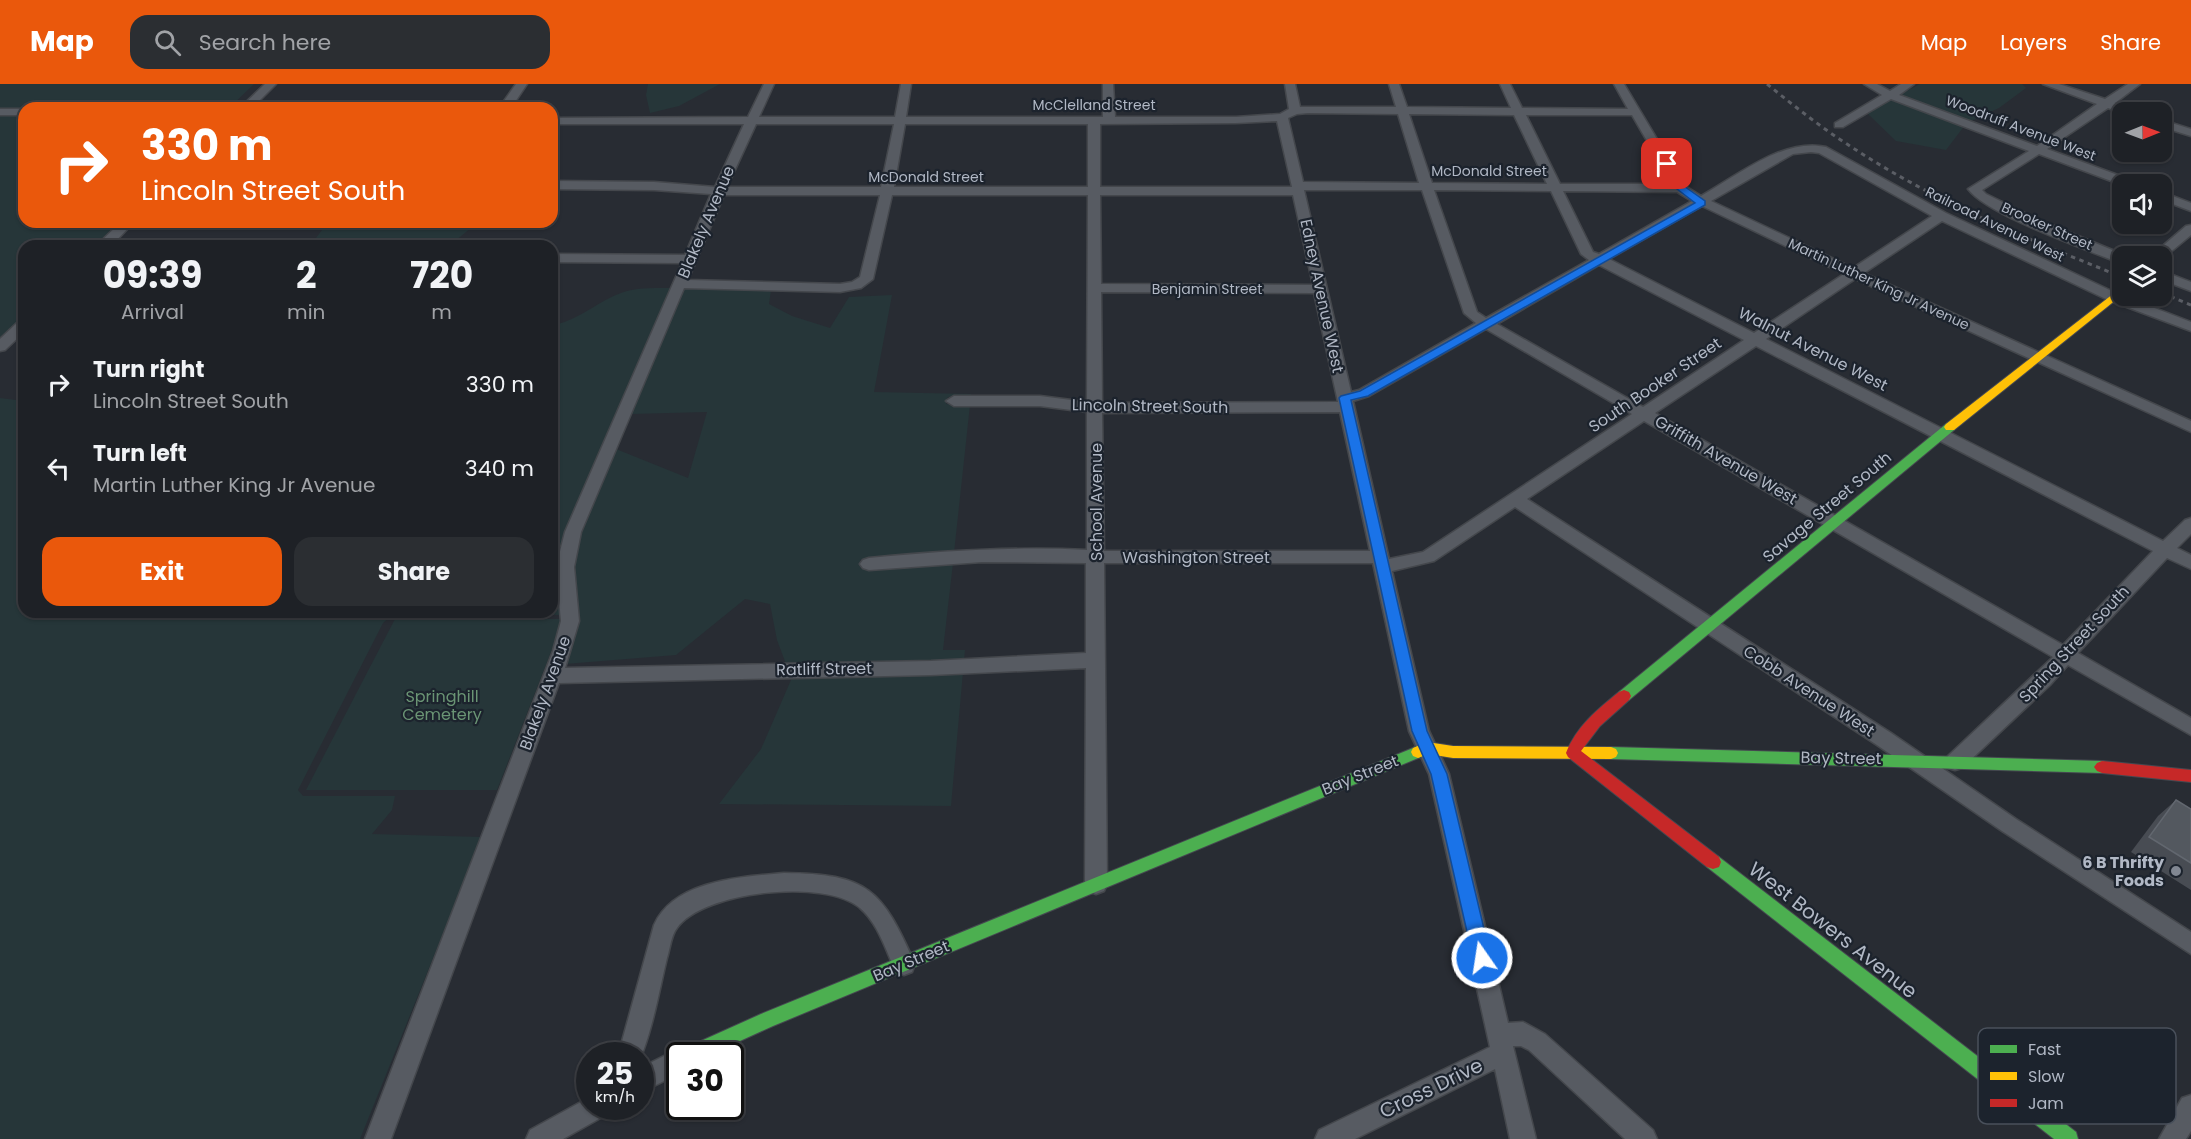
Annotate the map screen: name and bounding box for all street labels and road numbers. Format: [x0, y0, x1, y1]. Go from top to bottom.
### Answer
street label: Woodruff Avenue West [1943, 90, 2099, 166]
street label: McClelland Street [1033, 95, 1156, 115]
street label: McDonald Street [1431, 161, 1547, 181]
street label: Blakely Avenue [672, 162, 740, 282]
street label: McDonald Street [868, 167, 984, 187]
street label: Railroad Avenue West [1922, 182, 2068, 266]
street label: Brooker Street [1998, 197, 2096, 255]
street label: Edney Avenue West [1294, 217, 1350, 375]
street label: Martin Luther King Jr Avenue [1785, 233, 1973, 335]
street label: Benjamin Street [1152, 279, 1262, 299]
street label: Walnut Avenue West [1734, 301, 1892, 397]
street label: South Booker Street [1584, 332, 1726, 438]
street label: Lincoln Street South [1072, 393, 1228, 419]
street label: Griffith Avenue West [1650, 410, 1802, 510]
street label: School Avenue [1085, 443, 1108, 561]
street label: Savage Street South [1758, 446, 1896, 568]
street label: Washington Street [1122, 546, 1270, 569]
street label: Spring Street South [2014, 580, 2134, 708]
street label: Blakely Avenue [514, 633, 576, 753]
street label: Cobb Avenue West [1739, 640, 1879, 742]
street label: Ratliff Street [776, 657, 872, 681]
street label: Bay Street [1800, 746, 1882, 770]
street label: Bay Street [1318, 749, 1402, 801]
street label: West Bowers Avenue [1743, 855, 1923, 1005]
street label: Bay Street [869, 935, 953, 987]
street label: Cross Drive [1375, 1051, 1487, 1125]

